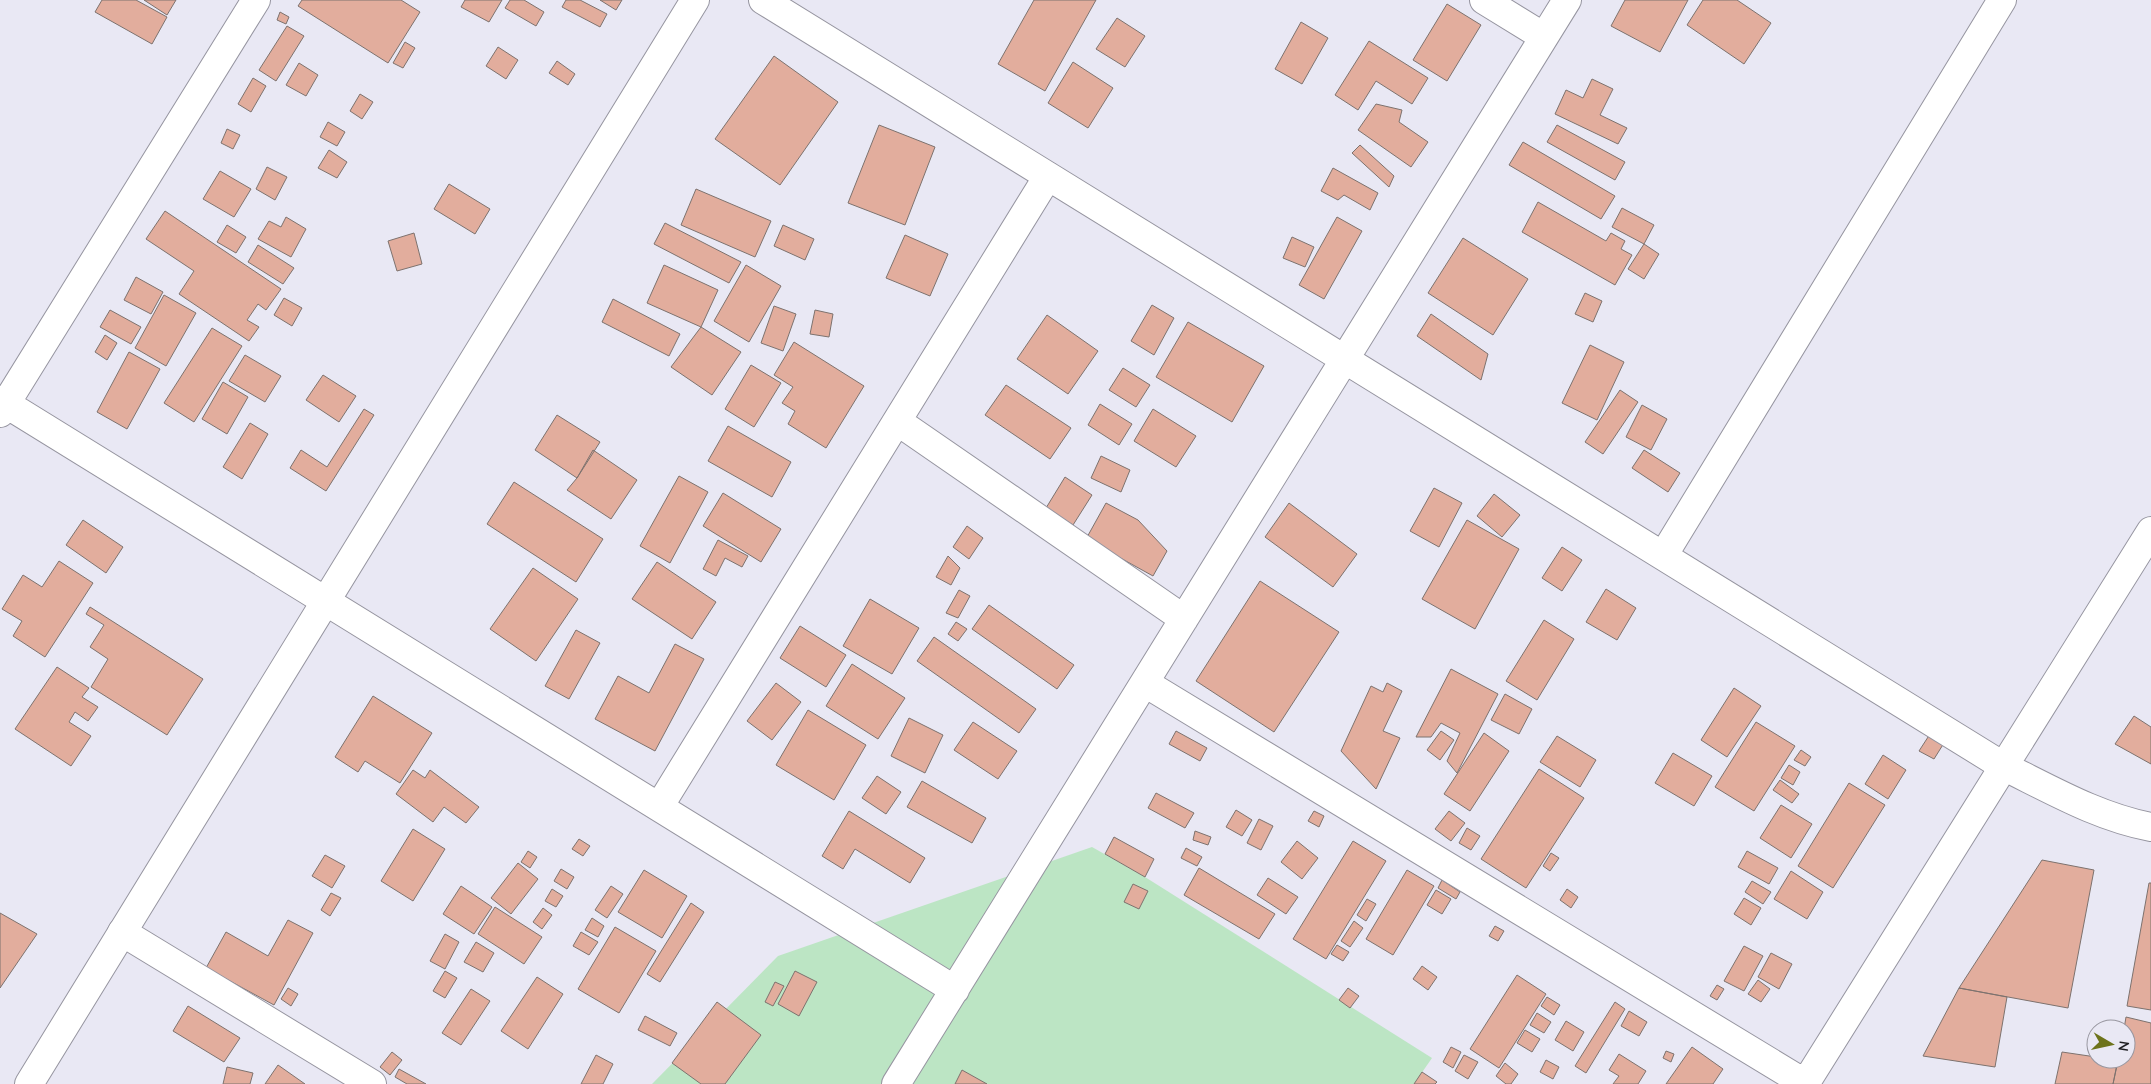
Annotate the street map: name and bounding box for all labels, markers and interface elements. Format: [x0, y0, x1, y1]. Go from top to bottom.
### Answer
north arrow [2086, 1019, 2136, 1069]
text: N [2114, 1040, 2134, 1053]

